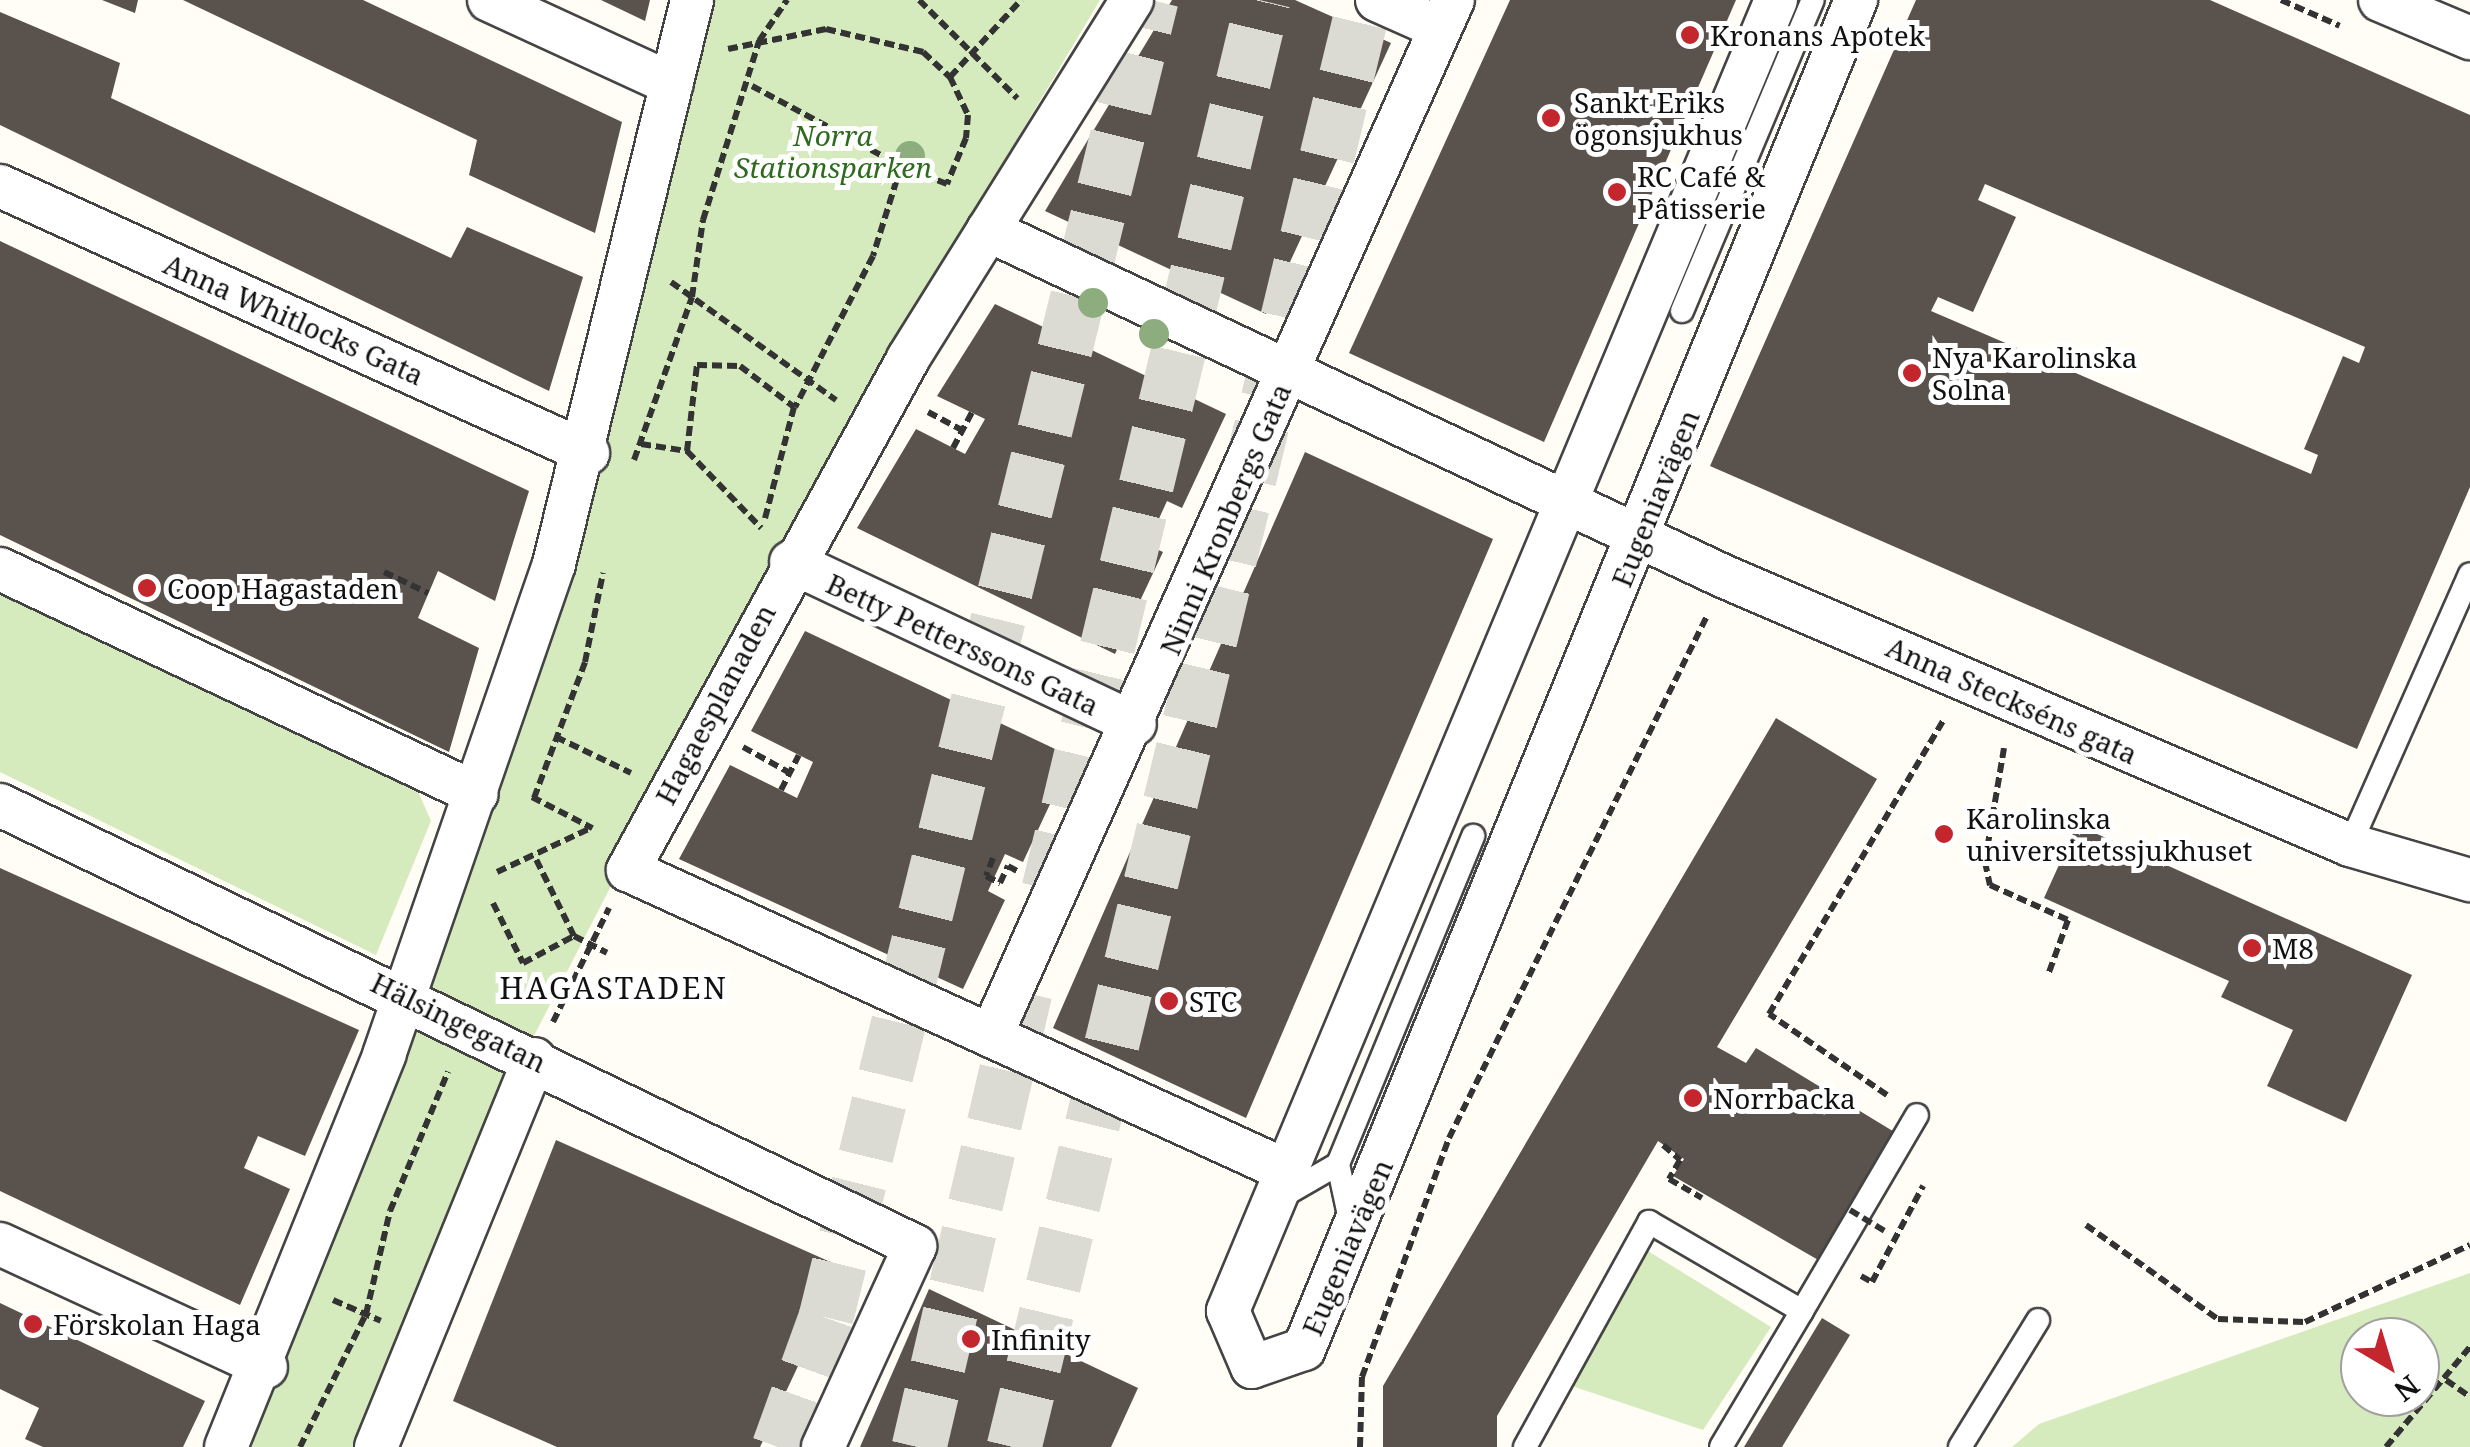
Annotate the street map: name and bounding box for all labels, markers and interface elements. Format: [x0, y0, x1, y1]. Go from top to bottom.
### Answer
place label: Kronans Apotek [1710, 18, 1925, 52]
marker: Kronans Apotek [1679, 24, 1701, 46]
place label: Sankt Eriks ögonsjukhus [1574, 85, 1743, 151]
marker: Sankt Eriks ögonsjukhus [1538, 105, 1564, 131]
park label: Norra Stationsparken [734, 118, 932, 184]
place label: RC Café & Pâtisserie [1637, 159, 1766, 225]
marker: RC Café & Pâtisserie [1606, 181, 1628, 203]
street label: Anna Whitlocks Gata [159, 246, 429, 392]
place label: Nya Karolinska Solna [1932, 340, 2137, 406]
marker: Nya Karolinska Solna [1901, 362, 1923, 384]
street label: Ninni Kronbergs Gata [1153, 378, 1297, 660]
street label: Eugeniavägen [1604, 404, 1706, 592]
street label: Betty Petterssons Gata [821, 566, 1105, 722]
place label: Coop Hagastaden [167, 571, 398, 605]
marker: Coop Hagastaden [136, 577, 158, 599]
street label: Hagaesplanaden [648, 598, 782, 810]
street label: Anna Steckséns gata [1881, 630, 2143, 770]
place label: Karolinska universitetssjukhuset [1966, 801, 2252, 867]
marker: Karolinska universitetssjukhuset [1931, 821, 1957, 847]
place label: M8 [2272, 931, 2314, 965]
marker: M8 [2241, 937, 2263, 959]
street label: Hälsingegatan [366, 965, 552, 1079]
district label: HAGASTADEN [500, 970, 728, 1006]
place label: STC [1189, 984, 1237, 1018]
marker: STC [1158, 990, 1180, 1012]
place label: Norrbacka [1713, 1081, 1856, 1115]
marker: Norrbacka [1682, 1087, 1704, 1109]
street label: Eugeniavägen [1295, 1154, 1399, 1340]
place label: Förskolan Haga [53, 1307, 261, 1341]
marker: Förskolan Haga [22, 1313, 44, 1335]
north arrow [2340, 1317, 2440, 1417]
place label: Infinity [991, 1322, 1091, 1356]
marker: Infinity [960, 1328, 982, 1350]
text: N [2387, 1367, 2428, 1411]

